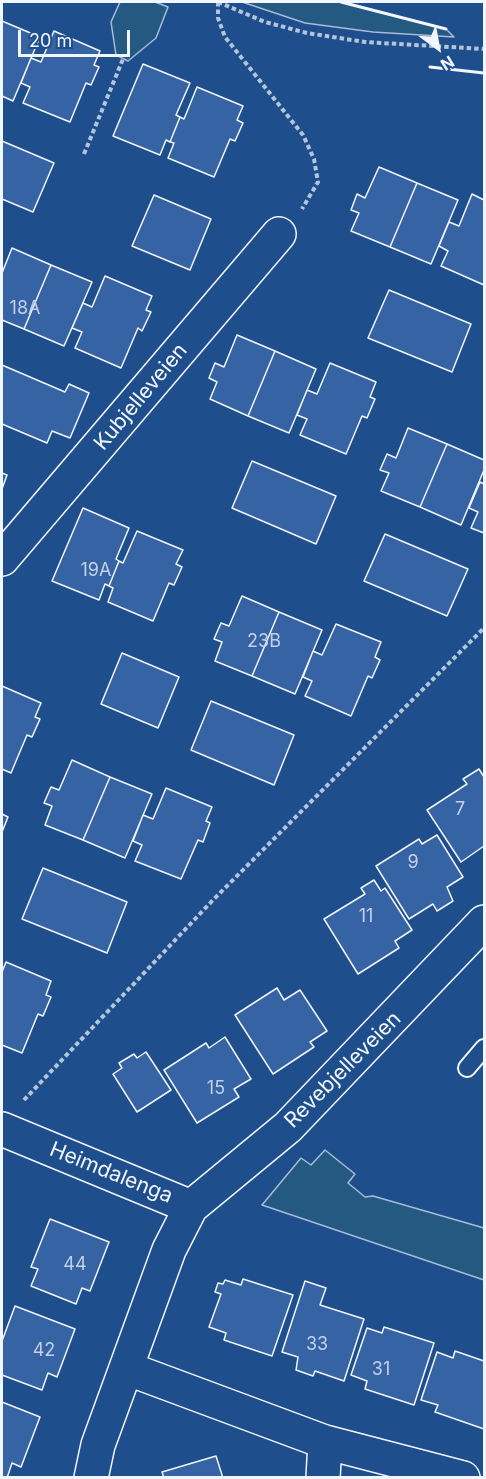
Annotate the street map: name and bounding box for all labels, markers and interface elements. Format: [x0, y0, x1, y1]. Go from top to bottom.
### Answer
scale bar [21, 18, 134, 56]
north arrow [408, 18, 468, 78]
text: 20 m [29, 30, 72, 51]
text: N [437, 52, 458, 75]
house number: 18A [10, 298, 40, 320]
street label: Kubjelleveien [89, 339, 193, 455]
house number: 19A [81, 560, 111, 582]
house number: 23B [247, 631, 281, 653]
house number: 7 [455, 799, 465, 821]
house number: 9 [407, 852, 419, 874]
house number: 11 [359, 906, 373, 928]
street label: Revebjelleveien [280, 1007, 406, 1133]
house number: 15 [207, 1078, 225, 1100]
street label: Heimdalenga [46, 1137, 176, 1209]
house number: 44 [63, 1254, 87, 1276]
house number: 33 [306, 1334, 328, 1356]
house number: 42 [33, 1340, 55, 1362]
house number: 31 [372, 1359, 390, 1381]

